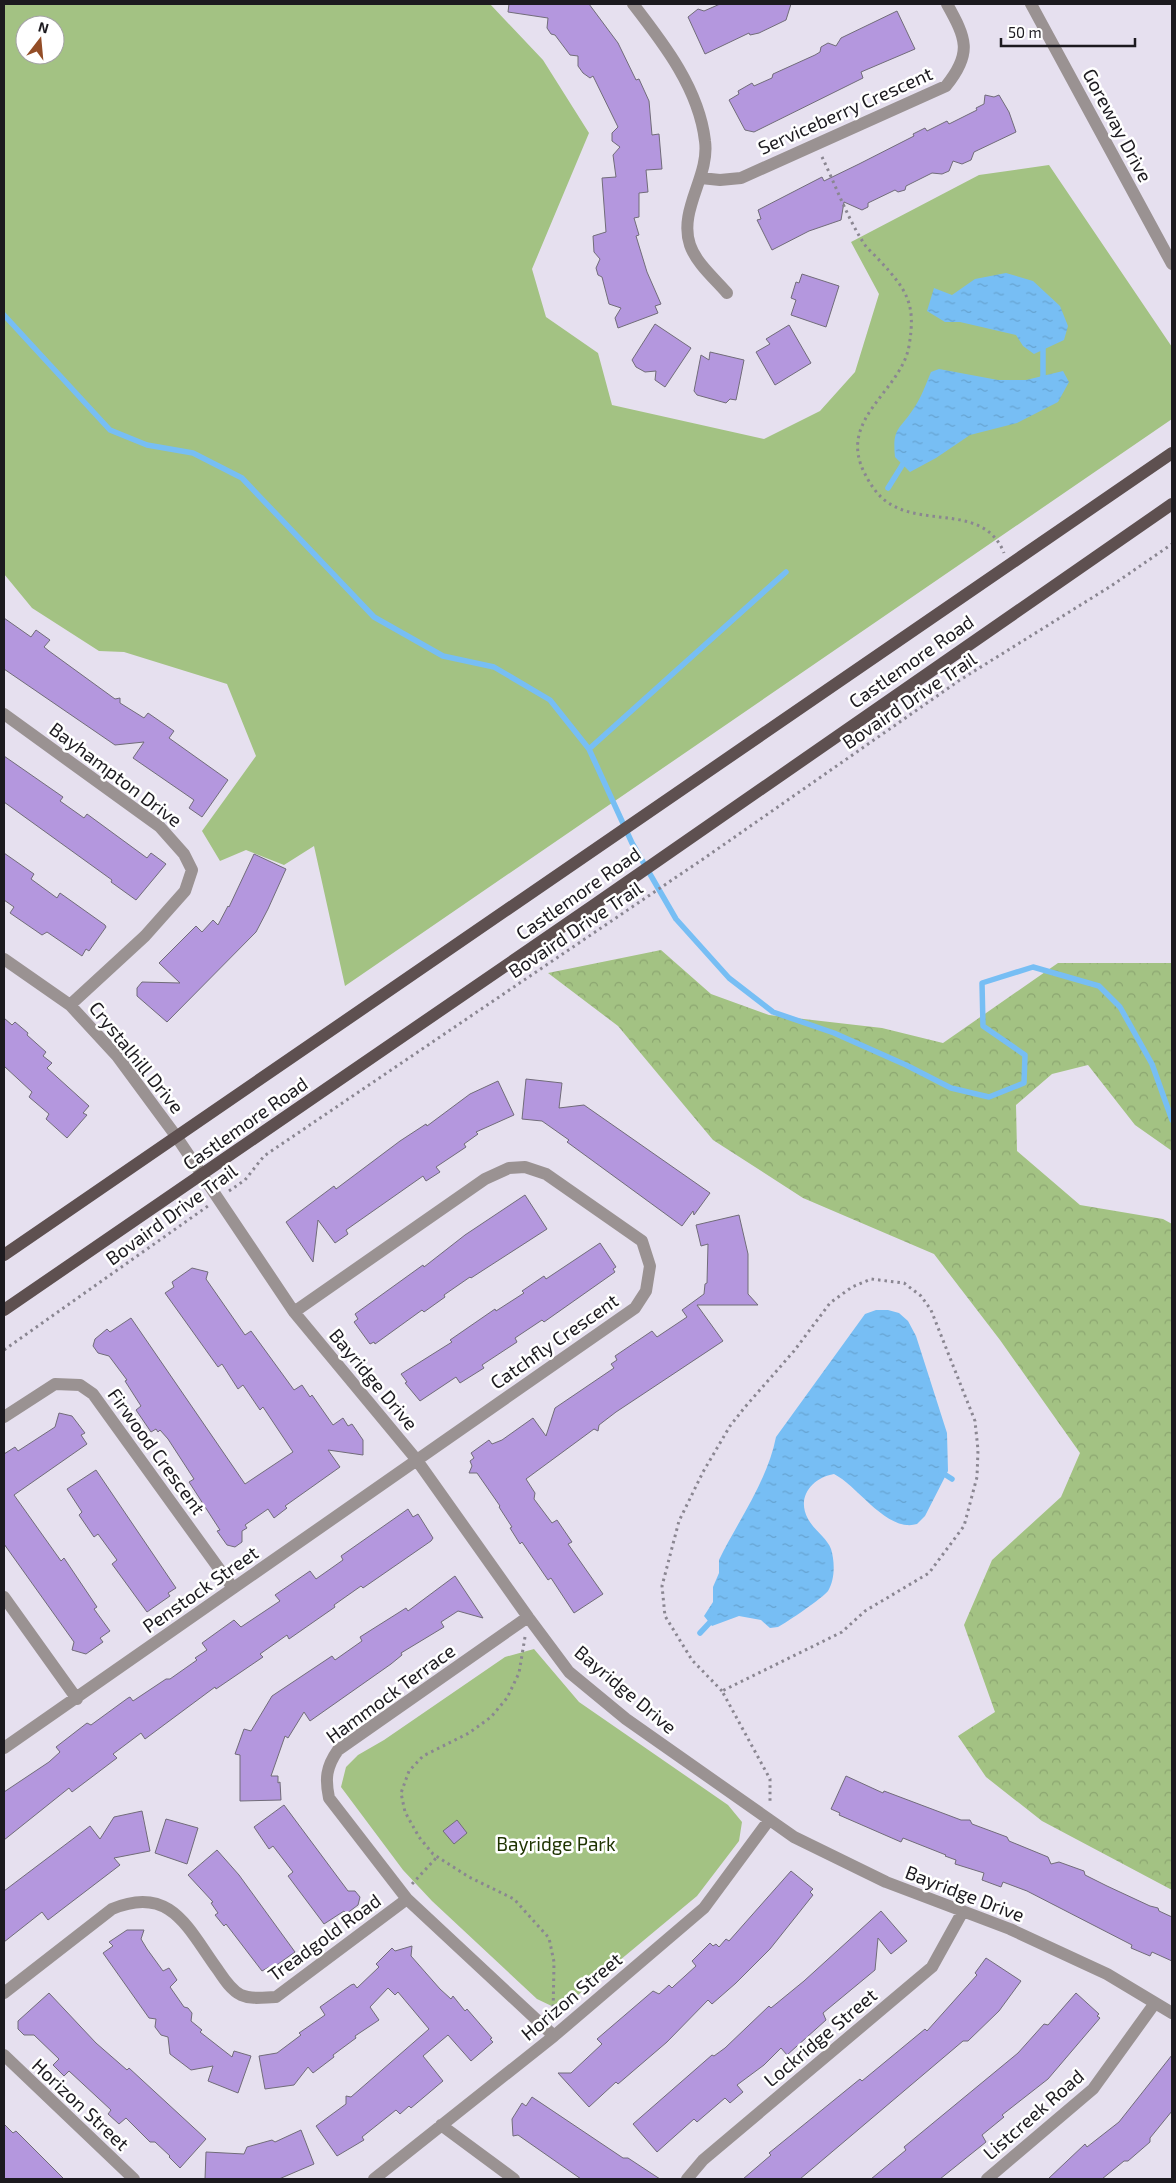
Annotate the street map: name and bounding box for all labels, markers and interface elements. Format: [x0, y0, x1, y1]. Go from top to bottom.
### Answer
north arrow [15, 15, 65, 65]
scale bar [1001, 15, 1135, 47]
text: N [37, 17, 51, 37]
text: 50 m [1008, 23, 1042, 41]
street label: Serviceberry Crescent [754, 61, 936, 159]
street label: Goreway Drive [1078, 64, 1158, 186]
street label: Castlemore Road [844, 609, 978, 713]
street label: Bovaird Drive Trail [838, 646, 981, 753]
street label: Bayhampton Drive [45, 717, 187, 831]
street label: Castlemore Road [511, 841, 645, 945]
street label: Bovaird Drive Trail [504, 875, 647, 982]
street label: Crystalhill Drive [85, 996, 189, 1118]
street label: Castlemore Road [178, 1071, 312, 1175]
street label: Bovaird Drive Trail [101, 1158, 241, 1269]
street label: Catchfly Crescent [486, 1288, 622, 1394]
street label: Bayridge Drive [325, 1324, 423, 1434]
street label: Firwood Crescent [103, 1383, 211, 1519]
street label: Penstock Street [138, 1541, 262, 1637]
street label: Hammock Terrace [321, 1638, 459, 1748]
street label: Bayridge Drive [571, 1640, 681, 1738]
park label: Bayridge Park [496, 1832, 616, 1855]
street label: Bayridge Drive [902, 1860, 1028, 1926]
street label: Treadgold Road [263, 1888, 385, 1986]
street label: Horizon Street [516, 1947, 626, 2045]
street label: Lockridge Street [759, 1983, 881, 2091]
street label: Horizon Street [28, 2053, 134, 2155]
street label: Listcreek Road [978, 2064, 1088, 2164]

